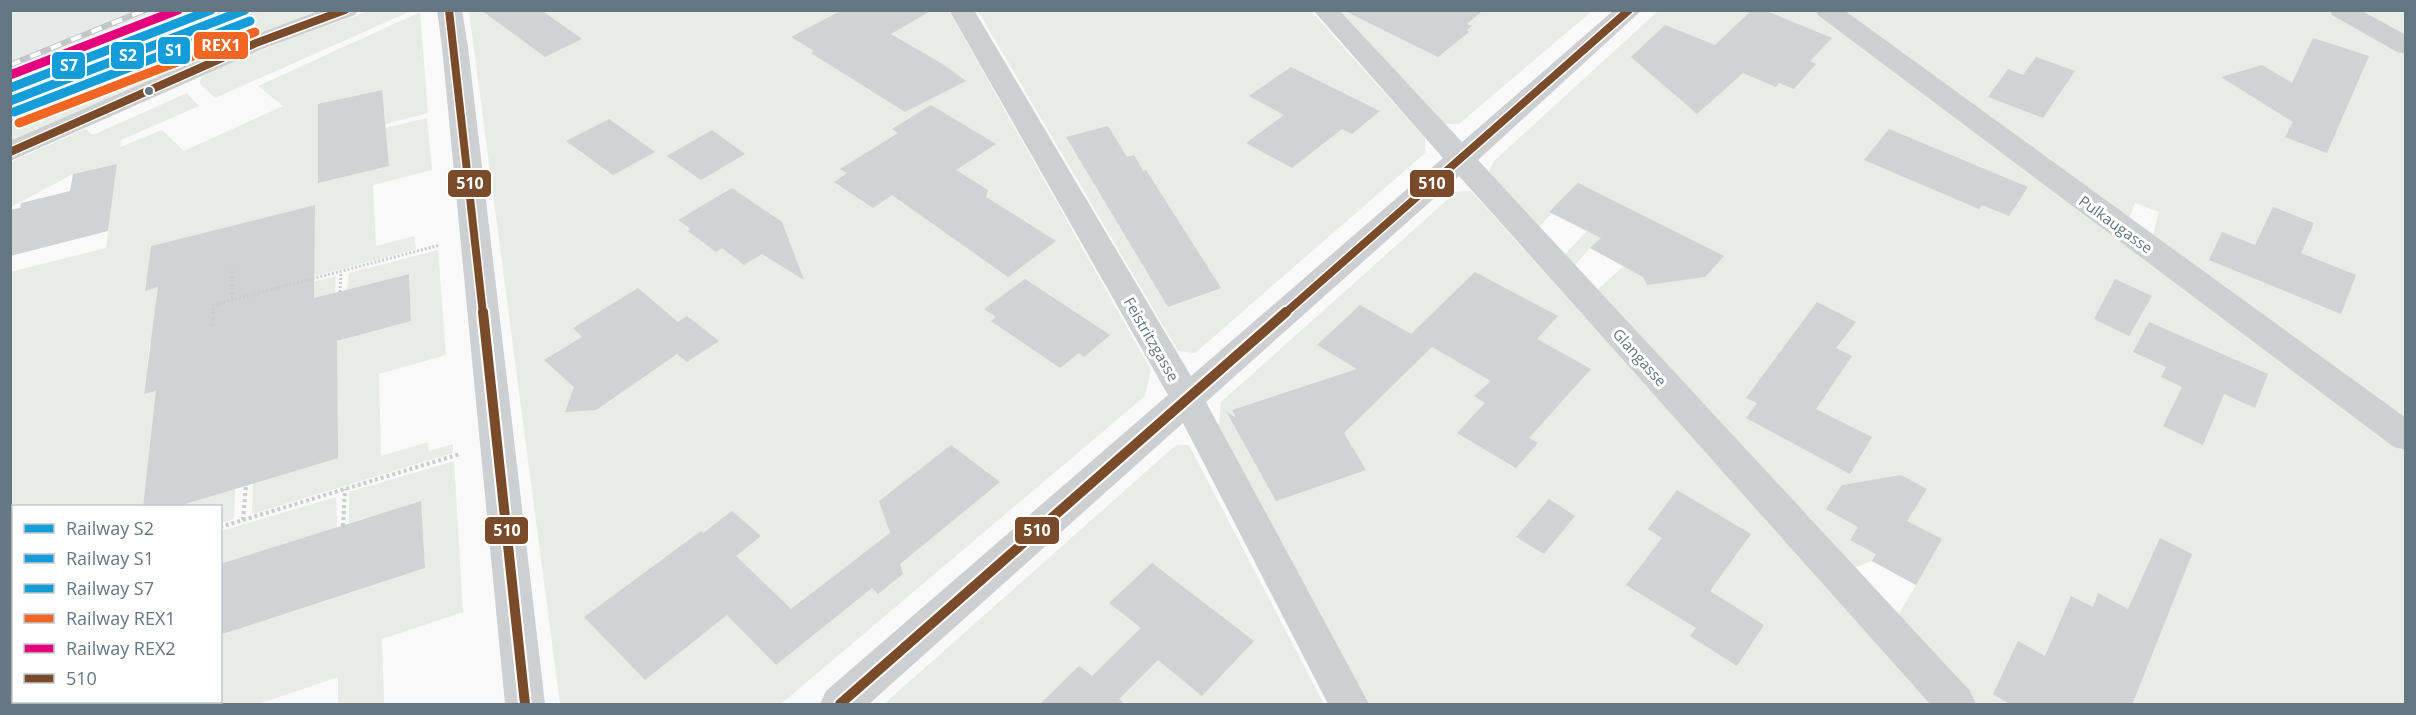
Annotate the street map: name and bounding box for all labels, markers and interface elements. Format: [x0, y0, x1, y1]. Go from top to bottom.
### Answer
line badge: REX1 [193, 31, 249, 60]
text: REX1 [201, 34, 241, 56]
line badge: S1 [157, 36, 191, 65]
text: S1 [165, 39, 183, 61]
line badge: S2 [110, 41, 145, 70]
text: S2 [119, 44, 137, 66]
line badge: S7 [51, 51, 86, 80]
text: S7 [60, 54, 78, 76]
unlabelled marker [143, 85, 155, 97]
line badge: 510 [447, 169, 492, 198]
line badge: 510 [1409, 169, 1455, 198]
text: 510 [456, 172, 484, 194]
text: 510 [1418, 172, 1446, 194]
street label: Pulkaugasse [2075, 190, 2157, 258]
street label: Feistritzgasse [1120, 293, 1184, 385]
street label: Glangasse [1609, 324, 1671, 390]
legend [12, 505, 222, 703]
text: Railway S2 [66, 516, 154, 540]
line badge: 510 [484, 516, 529, 545]
line badge: 510 [1014, 516, 1060, 545]
text: 510 [493, 519, 521, 541]
text: 510 [1023, 519, 1051, 541]
text: Railway S1 [66, 546, 154, 570]
text: Railway S7 [66, 576, 154, 600]
text: Railway REX1 [66, 606, 176, 630]
text: Railway REX2 [66, 636, 176, 660]
text: 510 [66, 666, 97, 690]

